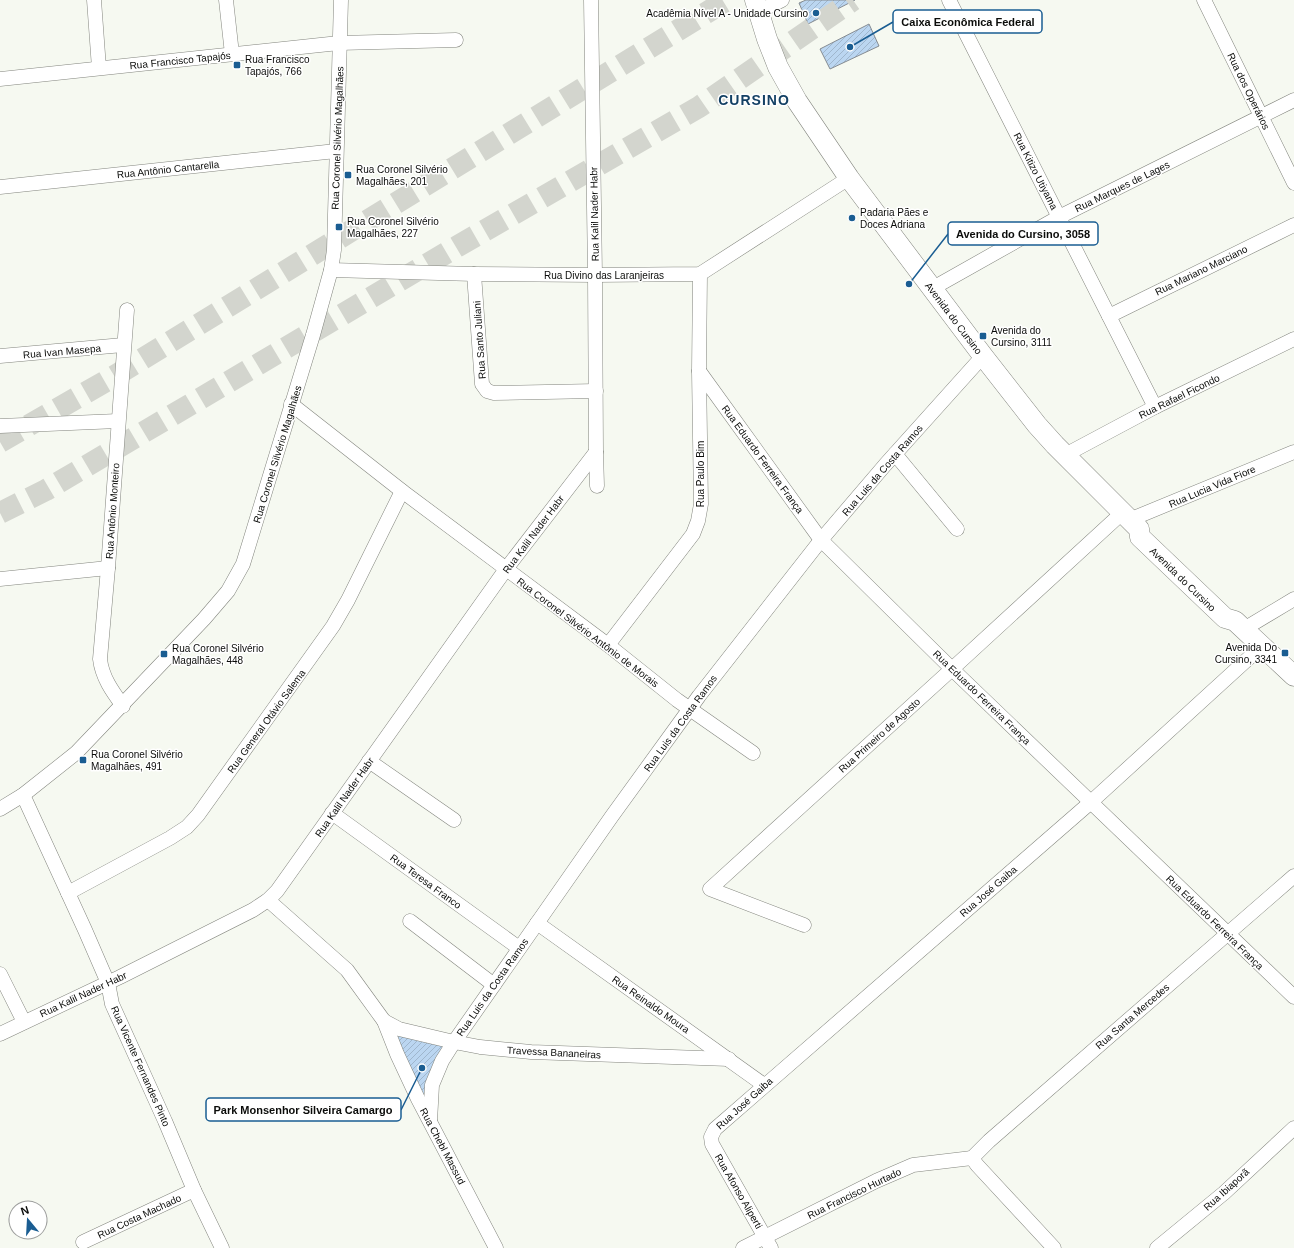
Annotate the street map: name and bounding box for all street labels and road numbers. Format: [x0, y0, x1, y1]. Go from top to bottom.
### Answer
street label: Rua Francisco Tapajós [129, 50, 231, 71]
street label: Rua dos Operários [1225, 51, 1272, 131]
street label: Rua Coronel Silvério Magalhães [330, 66, 345, 210]
street label: Rua Kitizo Utiyama [1011, 131, 1060, 212]
street label: Rua Antônio Cantarella [116, 159, 220, 180]
street label: Rua Marques de Lages [1073, 159, 1171, 214]
street label: Rua Kalil Nader Habr [588, 166, 601, 261]
street label: Rua Mariano Marciano [1153, 243, 1249, 298]
street label: Rua Divino das Laranjeiras [544, 270, 664, 281]
street label: Avenida do Cursino [923, 280, 984, 357]
street label: Rua Santo Juliani [471, 300, 488, 379]
street label: Rua Ivan Masepa [23, 343, 102, 360]
street label: Rua Rafael Ficondo [1137, 372, 1222, 421]
street label: Rua Coronel Silvério Magalhães [251, 384, 304, 524]
street label: Rua Eduardo Ferreira França [720, 403, 806, 516]
street label: Rua Luis da Costa Ramos [840, 423, 925, 518]
street label: Rua Paulo Bim [695, 441, 706, 507]
street label: Rua Antônio Monteiro [104, 462, 121, 559]
street label: Rua Lucia Vida Fiore [1167, 463, 1258, 510]
street label: Rua Kalil Nader Habr [501, 493, 567, 575]
street label: Avenida do Cursino [1148, 545, 1218, 614]
street label: Rua Coronel Silvério Antônio de Morais [515, 575, 661, 689]
street label: Rua Eduardo Ferreira França [931, 648, 1033, 747]
street label: Rua General Otávio Salema [225, 667, 308, 775]
street label: Rua Luis da Costa Ramos [642, 673, 719, 774]
street label: Rua Primeiro de Agosto [836, 696, 923, 775]
street label: Rua Kalil Nader Habr [313, 755, 376, 839]
street label: Rua Teresa Franco [388, 852, 464, 911]
street label: Rua José Gaiba [958, 863, 1019, 919]
street label: Rua Eduardo Ferreira França [1164, 873, 1266, 972]
street label: Rua Luis da Costa Ramos [454, 936, 530, 1038]
street label: Rua Kalil Nader Habr [38, 969, 129, 1019]
street label: Rua Reinaldo Moura [610, 974, 692, 1035]
street label: Rua Santa Mercedes [1093, 981, 1171, 1051]
street label: Rua Vicente Fernandes Pinto [109, 1004, 172, 1128]
street label: Travessa Bananeiras [507, 1045, 601, 1060]
street label: Rua José Gaiba [714, 1075, 775, 1131]
street label: Rua Chebl Massud [418, 1106, 467, 1186]
street label: Rua Afonso Aliperti [713, 1152, 764, 1231]
street label: Rua Francisco Hurtado [806, 1166, 903, 1221]
street label: Rua Ibiaporã [1201, 1166, 1252, 1213]
street label: Rua Costa Machado [96, 1192, 183, 1241]

